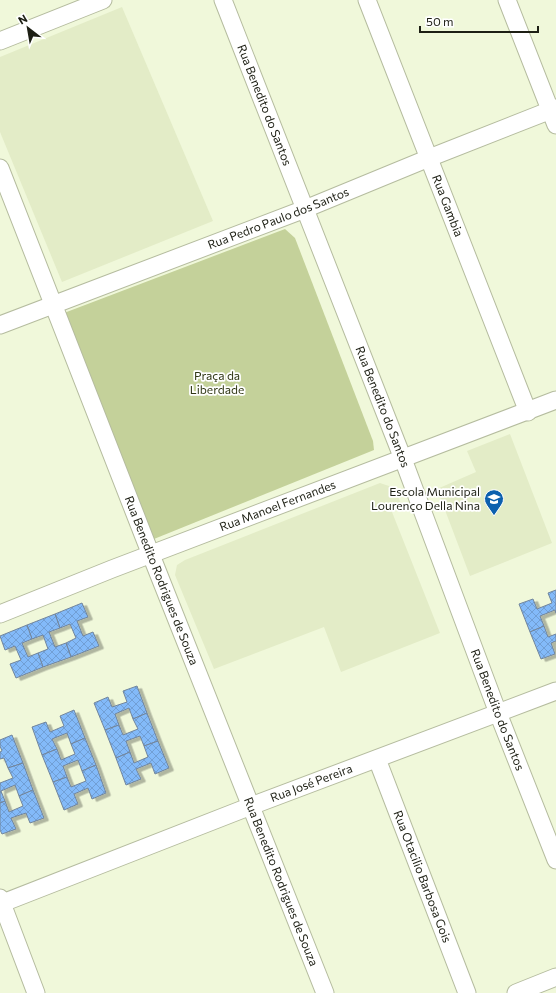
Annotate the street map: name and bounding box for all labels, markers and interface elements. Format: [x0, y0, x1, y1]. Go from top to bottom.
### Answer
north arrow [8, 8, 48, 48]
scale bar [420, 8, 538, 34]
text: N [16, 11, 29, 27]
text: 50 m [426, 14, 454, 28]
street label: Rua Benedito do Santos [235, 42, 295, 167]
street label: Rua Gambia [430, 173, 467, 238]
street label: Rua Pedro Paulo dos Santos [205, 184, 351, 251]
street label: Rua Benedito do Santos [353, 344, 413, 469]
park label: Praça da Liberdade [190, 368, 244, 396]
street label: Rua Manoel Fernandes [217, 477, 337, 533]
place label: Escola Municipal Lourenço Della Nina [371, 484, 480, 512]
school or university icon: Escola Municipal Lourenço Della Nina [483, 488, 505, 516]
street label: Rua Benedito Rodrigues de Souza [123, 494, 202, 667]
street label: Rua Benedito do Santos [469, 647, 528, 772]
street label: Rua José Pereira [268, 760, 354, 804]
street label: Rua Benedito Rodrigues de Souza [242, 795, 322, 968]
street label: Rua Otacilio Barbosa Gois [391, 808, 455, 944]

